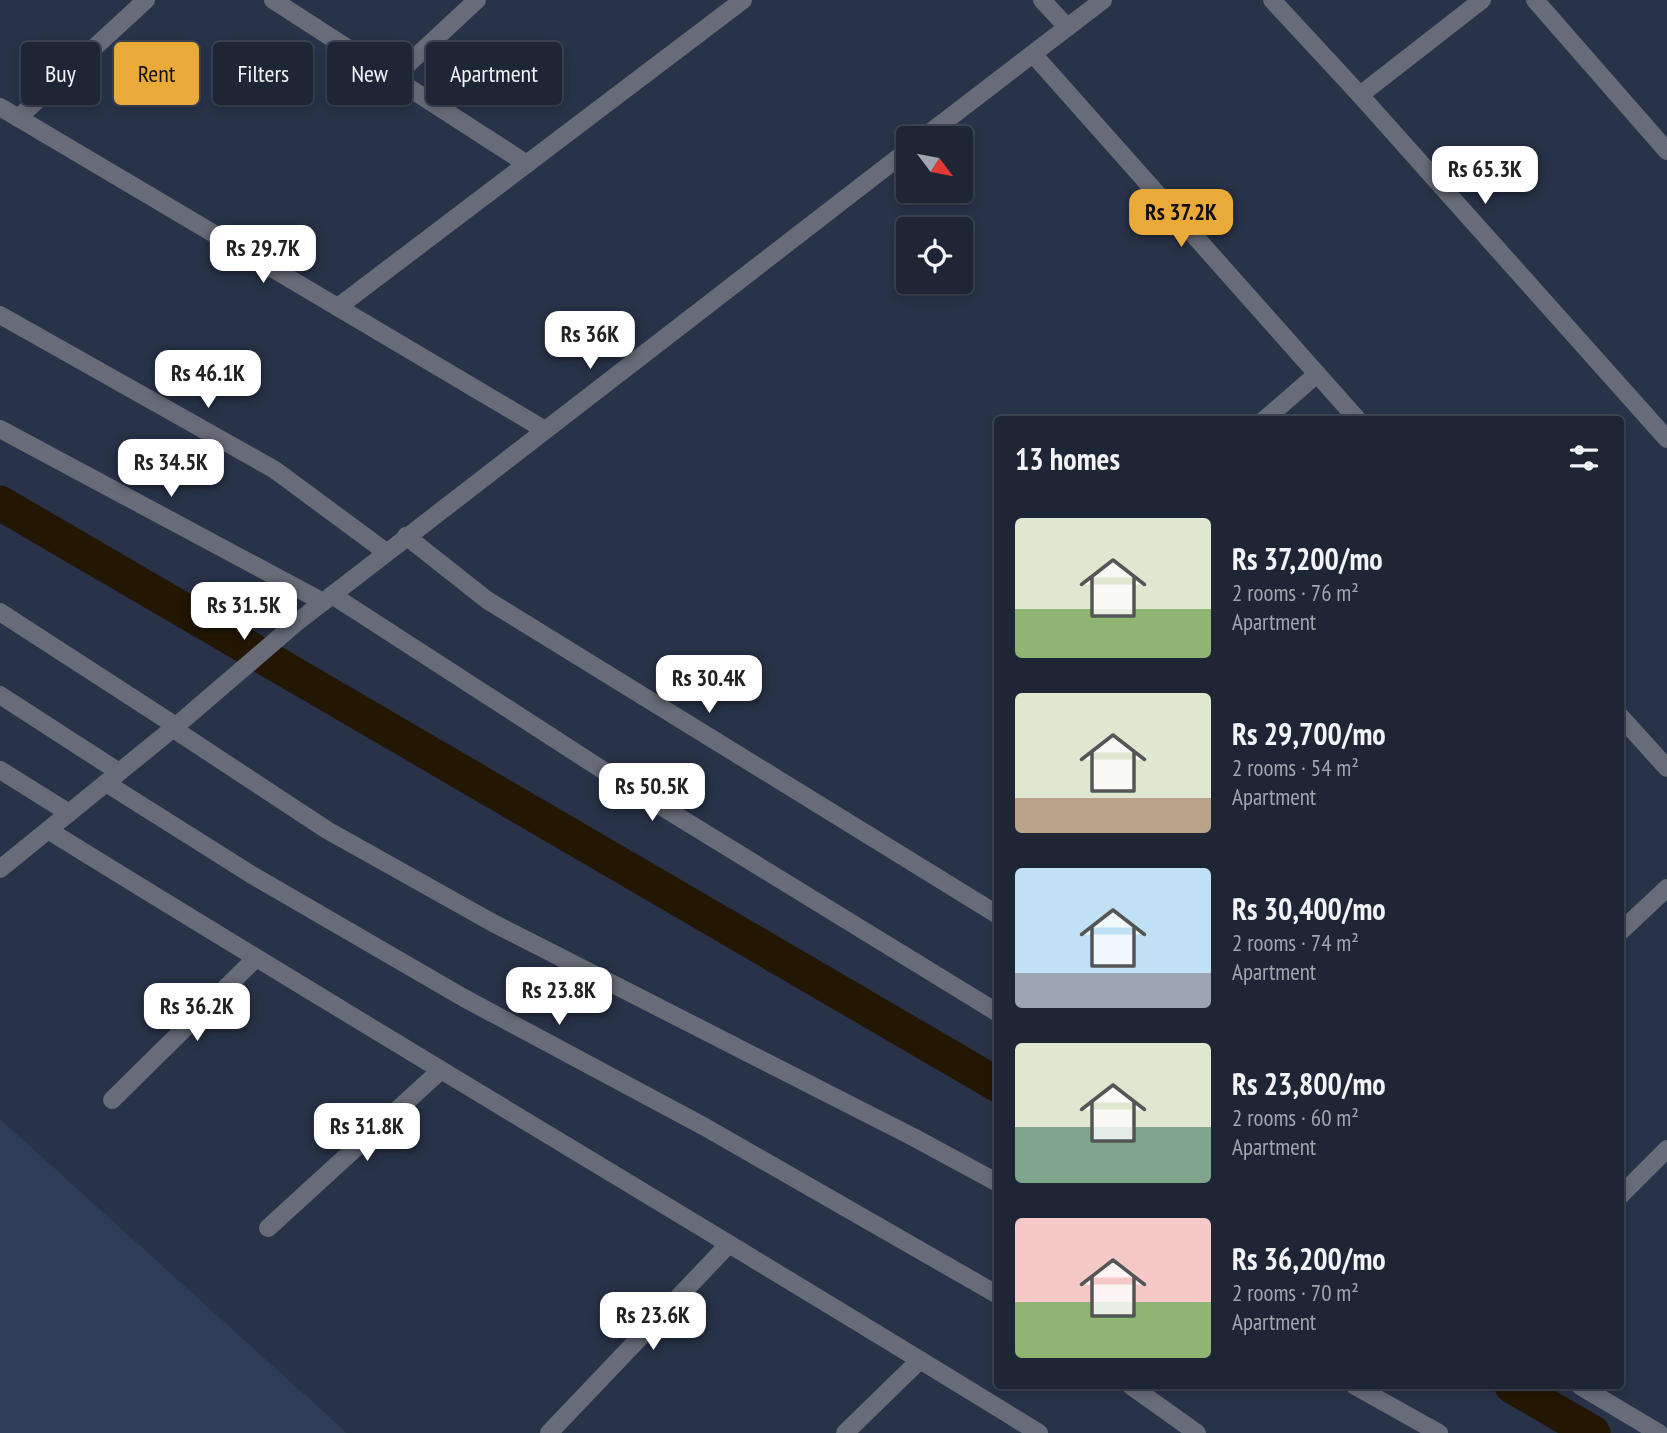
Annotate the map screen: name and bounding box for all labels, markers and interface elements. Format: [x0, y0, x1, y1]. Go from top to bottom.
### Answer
chip: Buy [21, 42, 100, 105]
chip: Rent [114, 42, 199, 105]
chip: Filters [213, 42, 313, 105]
chip: New [327, 42, 412, 105]
chip: Apartment [426, 42, 562, 105]
north arrow [896, 126, 973, 203]
map controls [896, 126, 973, 294]
pin: Rs 65.3K [1413, 146, 1557, 206]
text: Rs 65.3K [1448, 154, 1522, 183]
pin: Rs 37.2K [1109, 190, 1253, 249]
text: Rs 37.2K [1145, 197, 1217, 226]
button: locate [896, 217, 973, 294]
pin: Rs 29.7K [191, 226, 335, 285]
text: Rs 29.7K [226, 233, 300, 262]
pin: Rs 36K [533, 312, 647, 371]
text: Rs 36K [561, 319, 619, 348]
pin: Rs 46.1K [136, 350, 280, 410]
text: Rs 46.1K [171, 358, 245, 387]
text: 13 homes [1015, 439, 1120, 478]
icon: filters [1565, 439, 1603, 477]
pin: Rs 34.5K [99, 440, 243, 499]
text: Rs 34.5K [134, 447, 208, 476]
text: Rs 37,200/mo [1232, 539, 1383, 578]
icon: home [1071, 546, 1155, 630]
text: 2 rooms · 76 m² [1232, 578, 1359, 607]
pin: Rs 31.5K [172, 582, 316, 642]
text: Rs 31.5K [207, 590, 281, 619]
text: Apartment [1232, 607, 1316, 636]
pin: Rs 30.4K [637, 656, 781, 715]
text: Rs 30.4K [672, 663, 746, 692]
text: Rs 29,700/mo [1232, 714, 1386, 753]
icon: home [1071, 721, 1155, 805]
text: 2 rooms · 54 m² [1232, 753, 1359, 782]
pin: Rs 50.5K [580, 764, 724, 823]
text: Rs 50.5K [615, 771, 689, 800]
text: Apartment [1232, 782, 1316, 811]
text: Rs 30,400/mo [1232, 889, 1386, 928]
icon: home [1071, 896, 1155, 980]
text: 2 rooms · 74 m² [1232, 928, 1359, 957]
text: Apartment [1232, 957, 1316, 986]
pin: Rs 23.8K [487, 968, 631, 1027]
text: Rs 23.8K [522, 975, 596, 1004]
pin: Rs 36.2K [125, 984, 269, 1043]
text: Rs 36.2K [160, 991, 234, 1020]
text: Rs 23,800/mo [1232, 1064, 1386, 1103]
icon: home [1071, 1071, 1155, 1155]
text: 2 rooms · 60 m² [1232, 1103, 1359, 1132]
pin: Rs 31.8K [295, 1104, 439, 1163]
text: Rs 31.8K [330, 1111, 404, 1140]
text: Apartment [1232, 1132, 1316, 1161]
text: Rs 36,200/mo [1232, 1239, 1386, 1278]
icon: home [1071, 1246, 1155, 1330]
text: 2 rooms · 70 m² [1232, 1278, 1359, 1307]
pin: Rs 23.6K [581, 1292, 725, 1352]
text: Rs 23.6K [616, 1300, 690, 1329]
text: Apartment [1232, 1307, 1316, 1336]

